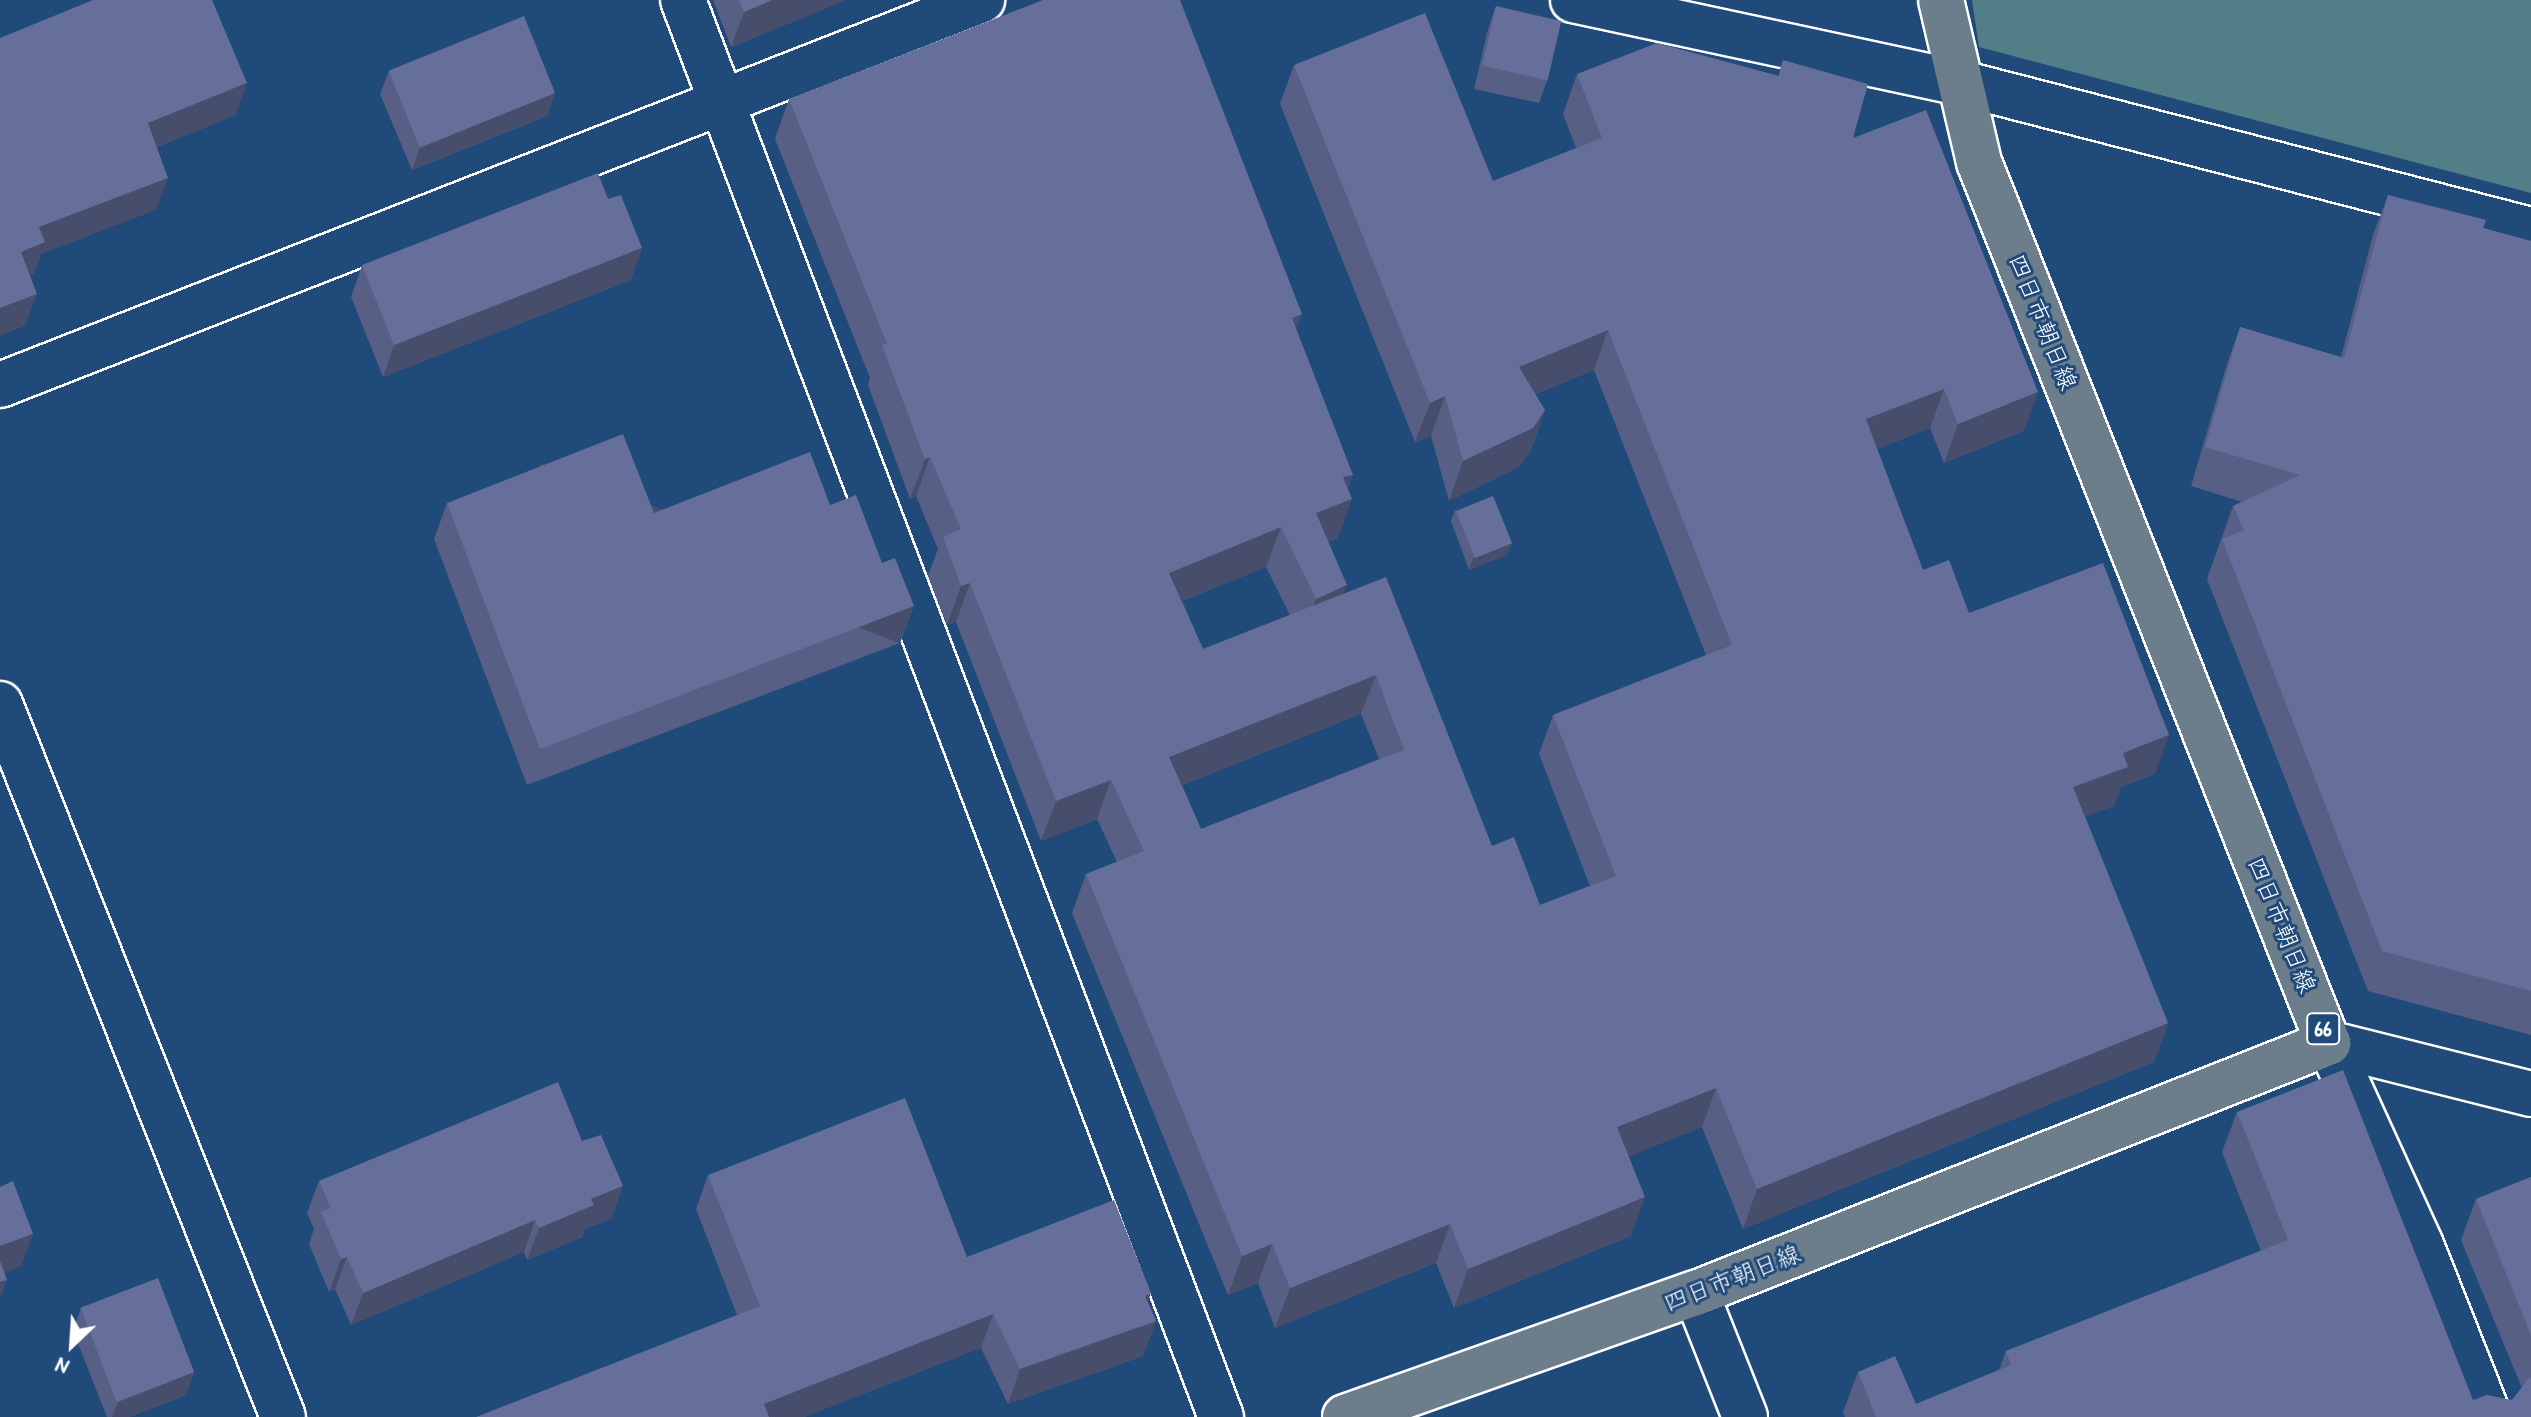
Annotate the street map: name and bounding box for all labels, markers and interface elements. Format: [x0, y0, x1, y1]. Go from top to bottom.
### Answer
street label: 四日市朝日線 [2003, 250, 2083, 394]
street label: 四日市朝日線 [2242, 853, 2322, 997]
road number: 66 [2305, 1011, 2341, 1047]
street label: 四日市朝日線 [1660, 1239, 1804, 1317]
north arrow [32, 1305, 112, 1385]
text: N [50, 1351, 74, 1383]

